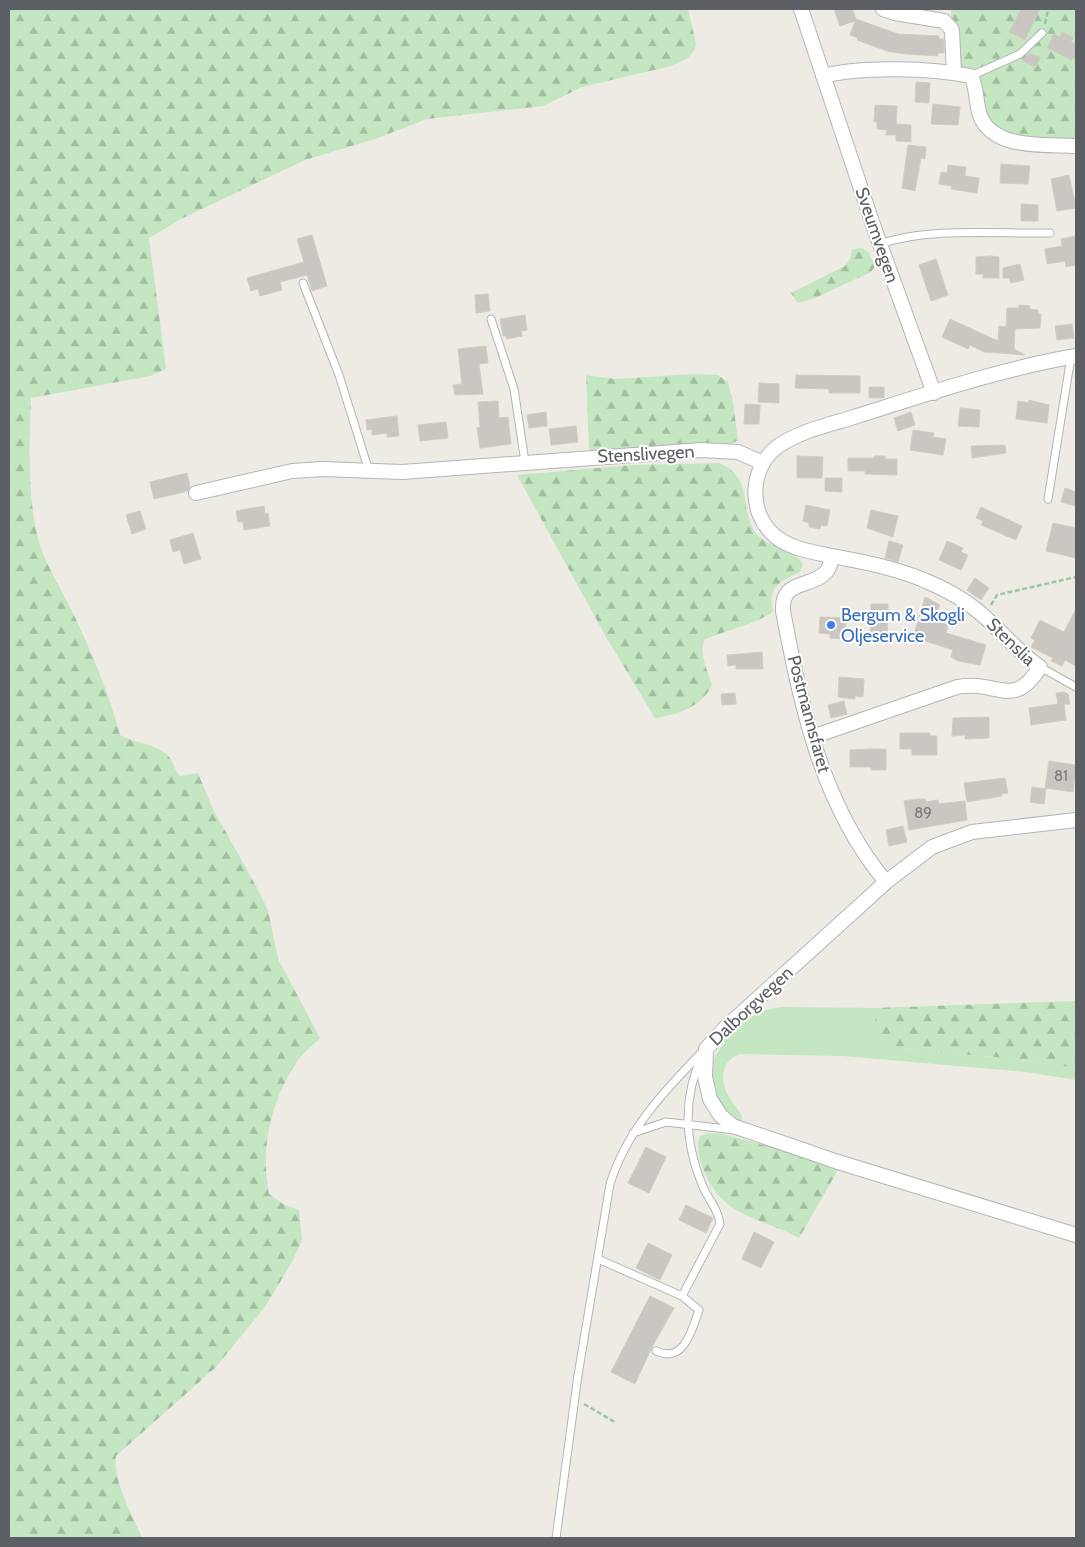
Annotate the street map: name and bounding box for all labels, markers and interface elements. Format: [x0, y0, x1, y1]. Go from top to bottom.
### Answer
street label: Sveumvegen [850, 184, 904, 286]
street label: Stenslivegen [597, 440, 695, 468]
place label: Bergum & Skogli Oljeservice [841, 604, 965, 647]
street label: Stenslia [982, 613, 1040, 671]
marker: Bergum & Skogli Oljeservice [825, 619, 837, 631]
street label: Postmannsfaret [783, 653, 835, 775]
house number: 81 [1054, 767, 1068, 785]
house number: 89 [914, 804, 932, 822]
street label: Dalborgvegen [705, 962, 797, 1050]

